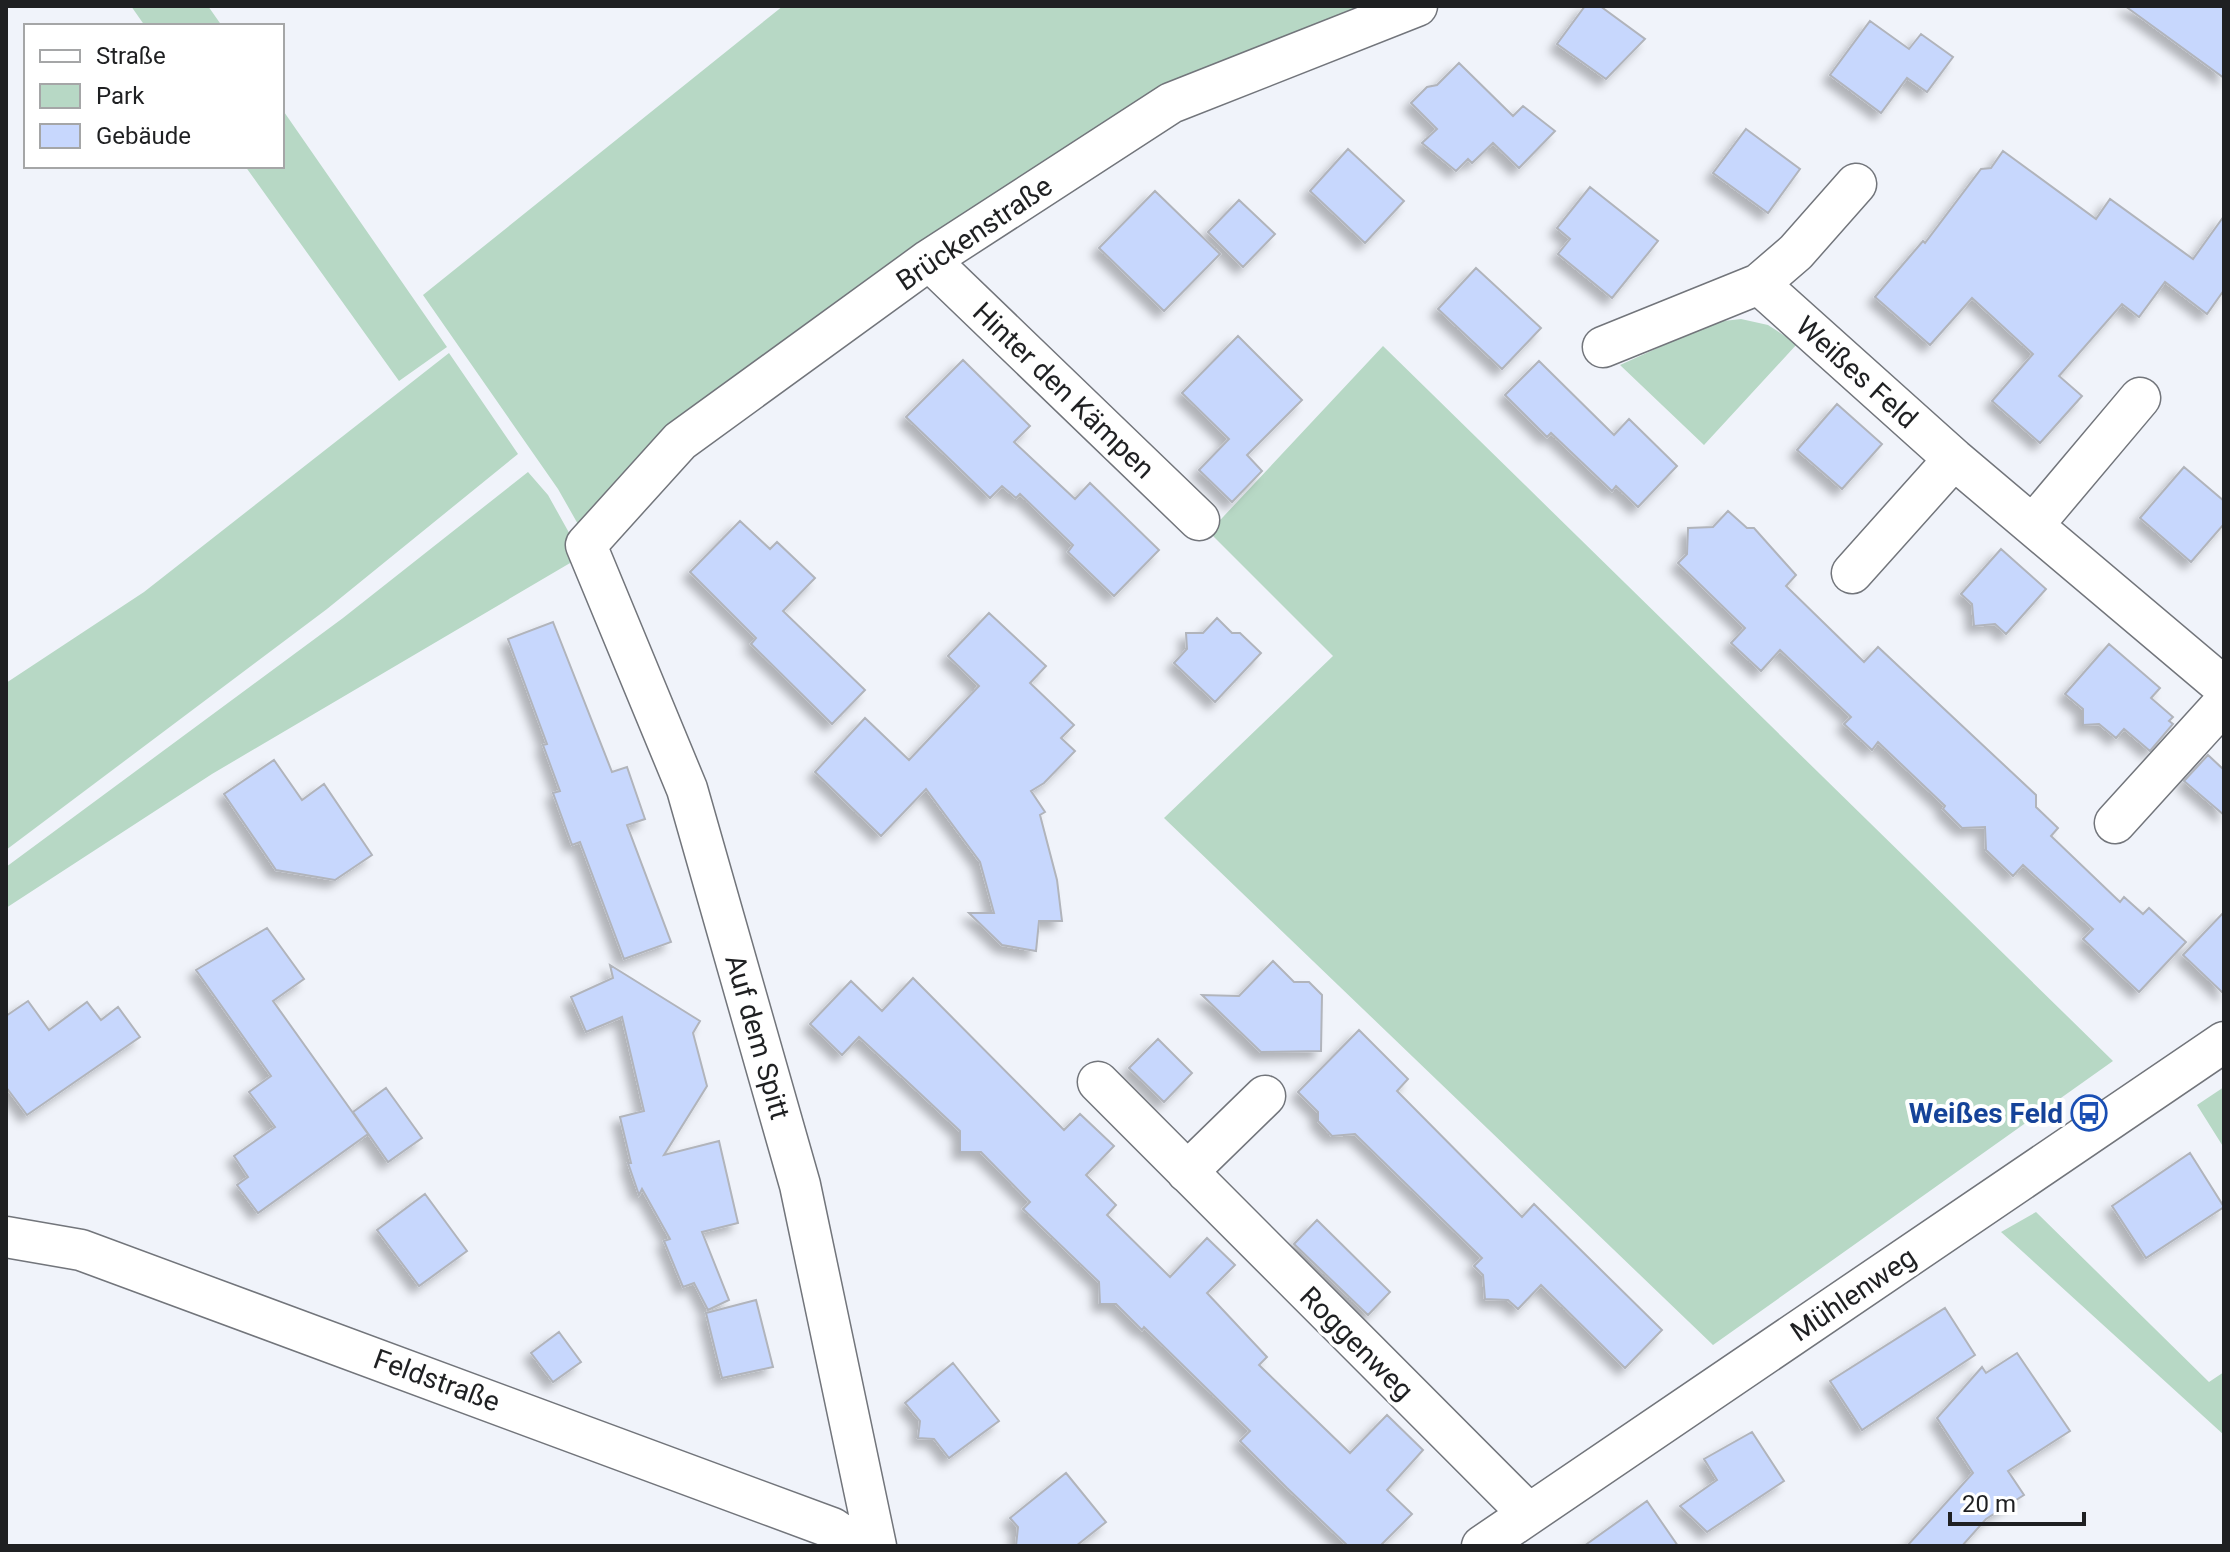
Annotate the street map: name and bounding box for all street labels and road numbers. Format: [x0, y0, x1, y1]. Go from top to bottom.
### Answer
street label: Brückenstraße [890, 169, 1058, 298]
street label: Hinter den Kämpen [966, 295, 1161, 485]
street label: Weißes Feld [1789, 309, 1924, 435]
street label: Auf dem Spitt [718, 951, 797, 1123]
street label: Mühlenweg [1784, 1240, 1922, 1348]
street label: Roggenweg [1293, 1280, 1420, 1407]
street label: Feldstraße [369, 1342, 504, 1419]

